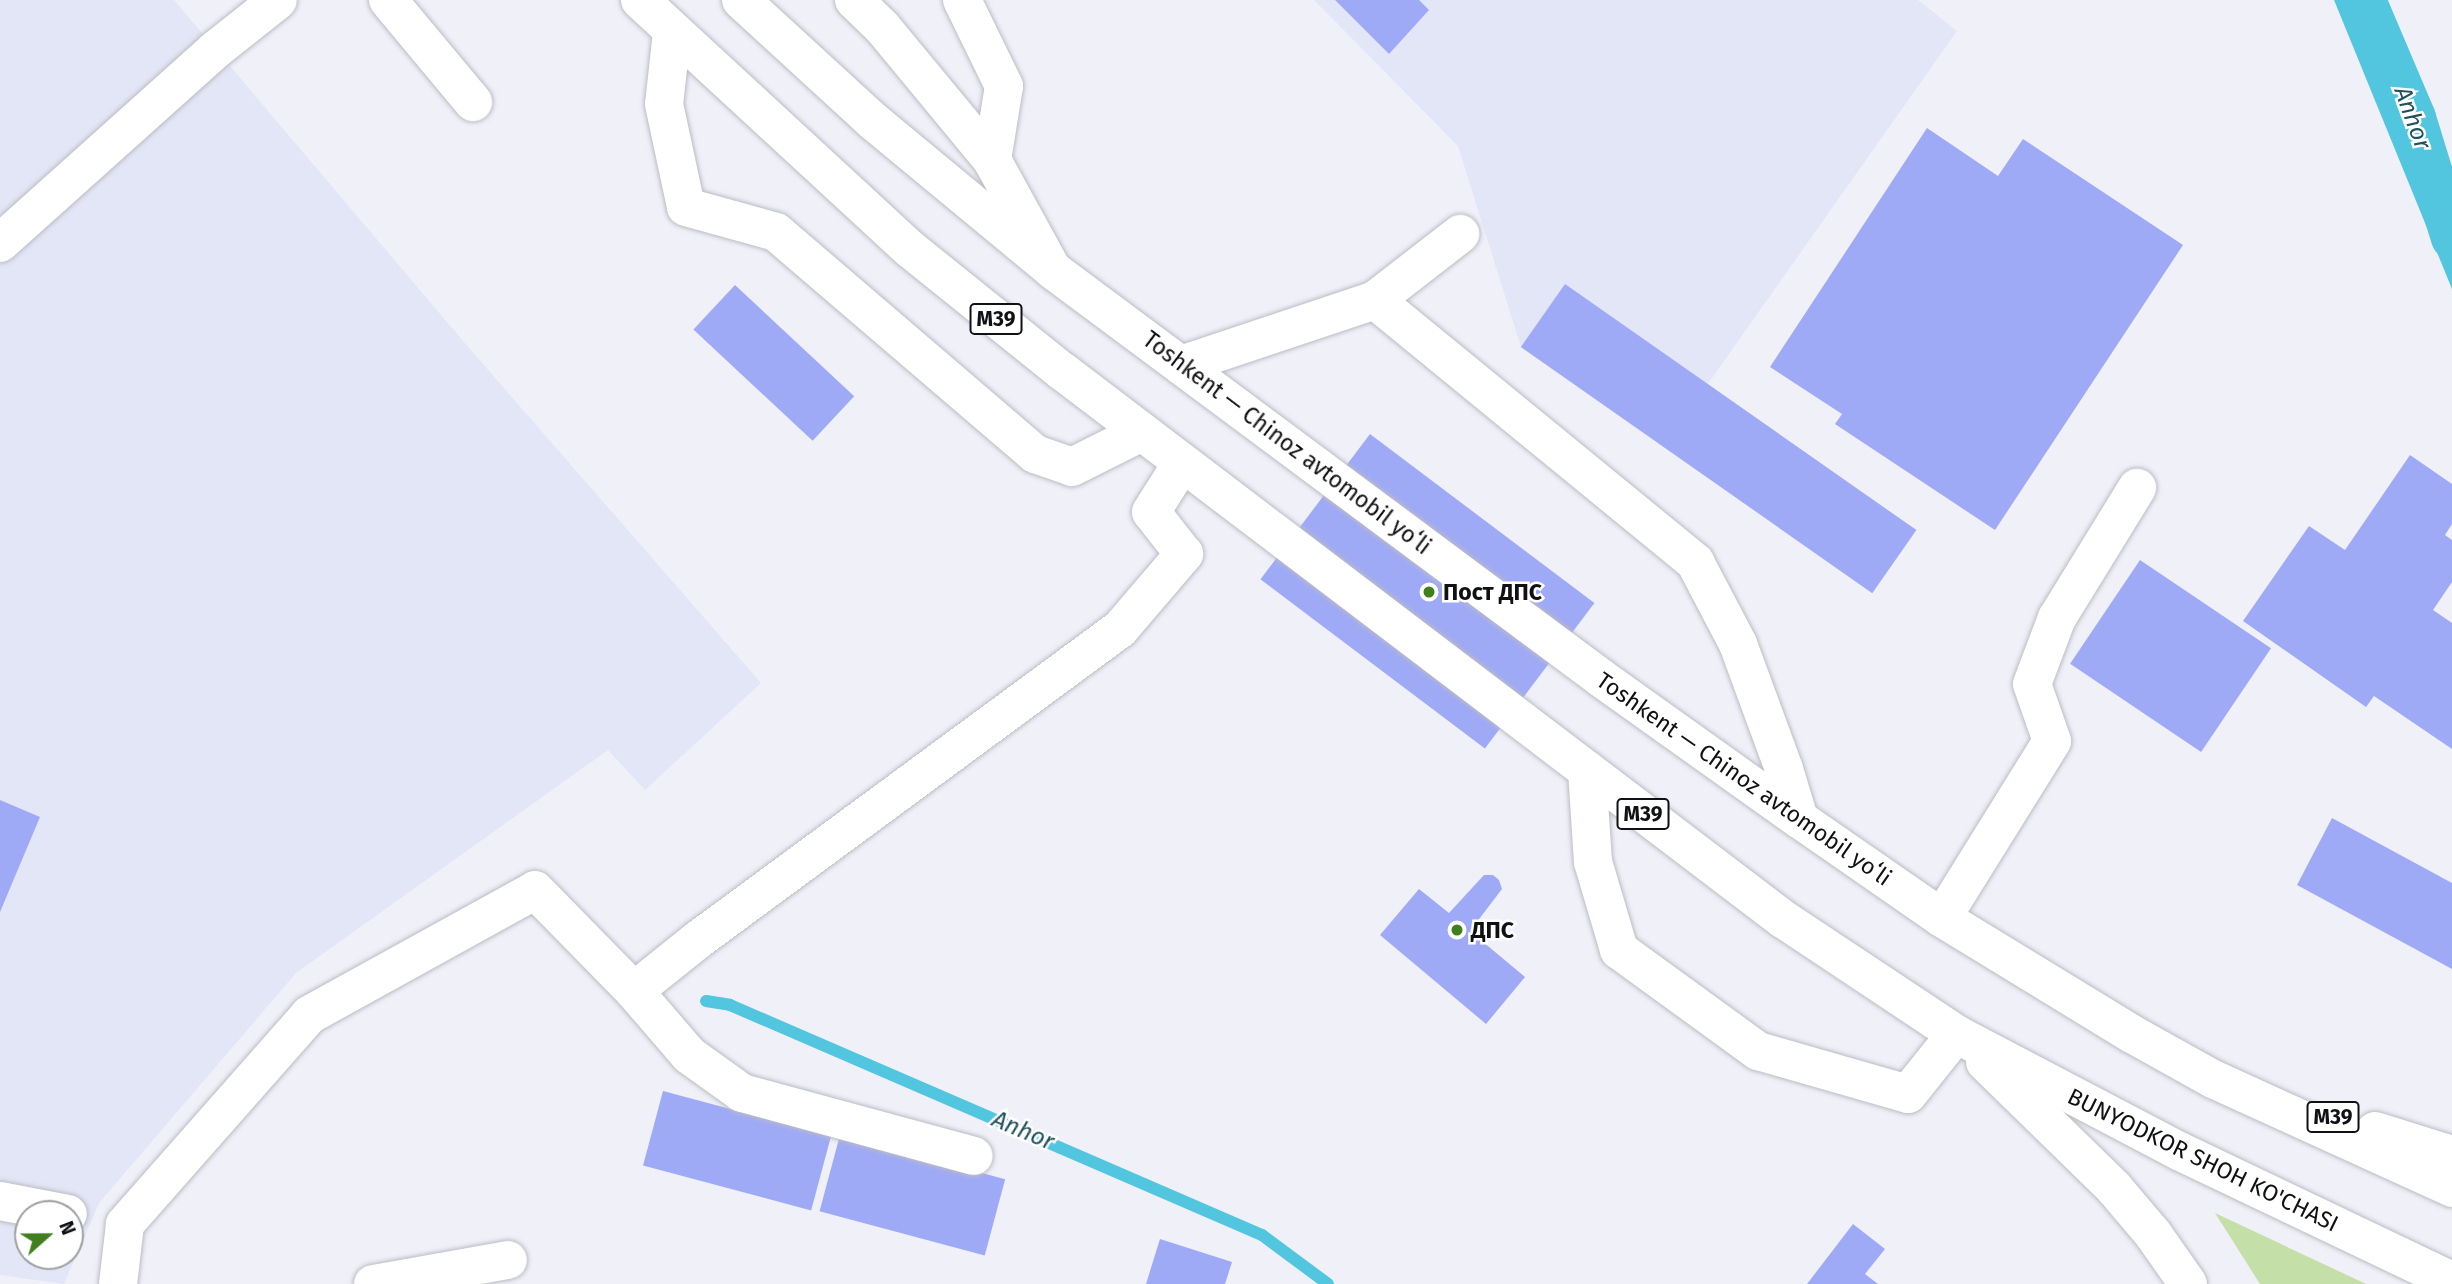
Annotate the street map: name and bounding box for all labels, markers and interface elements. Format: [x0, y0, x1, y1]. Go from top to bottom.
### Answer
water label: Anhor [2387, 83, 2437, 153]
road number: M39 [968, 302, 1024, 336]
street label: Toshkent — Chinoz avtomobil yoʻli [1137, 326, 1437, 560]
place label: Пост ДПС [1443, 578, 1542, 606]
marker: Пост ДПС [1421, 584, 1437, 600]
street label: Toshkent — Chinoz avtomobil yoʻli [1591, 666, 1897, 892]
road number: M39 [1615, 796, 1671, 832]
place label: ДПС [1471, 916, 1514, 944]
marker: ДПС [1449, 922, 1465, 938]
street label: BUNYODKOR SHOH KO'CHASI [2063, 1082, 2343, 1238]
road number: M39 [2305, 1100, 2361, 1134]
water label: Anhor [988, 1105, 1058, 1157]
north arrow [14, 1200, 84, 1270]
text: N [54, 1218, 80, 1238]

